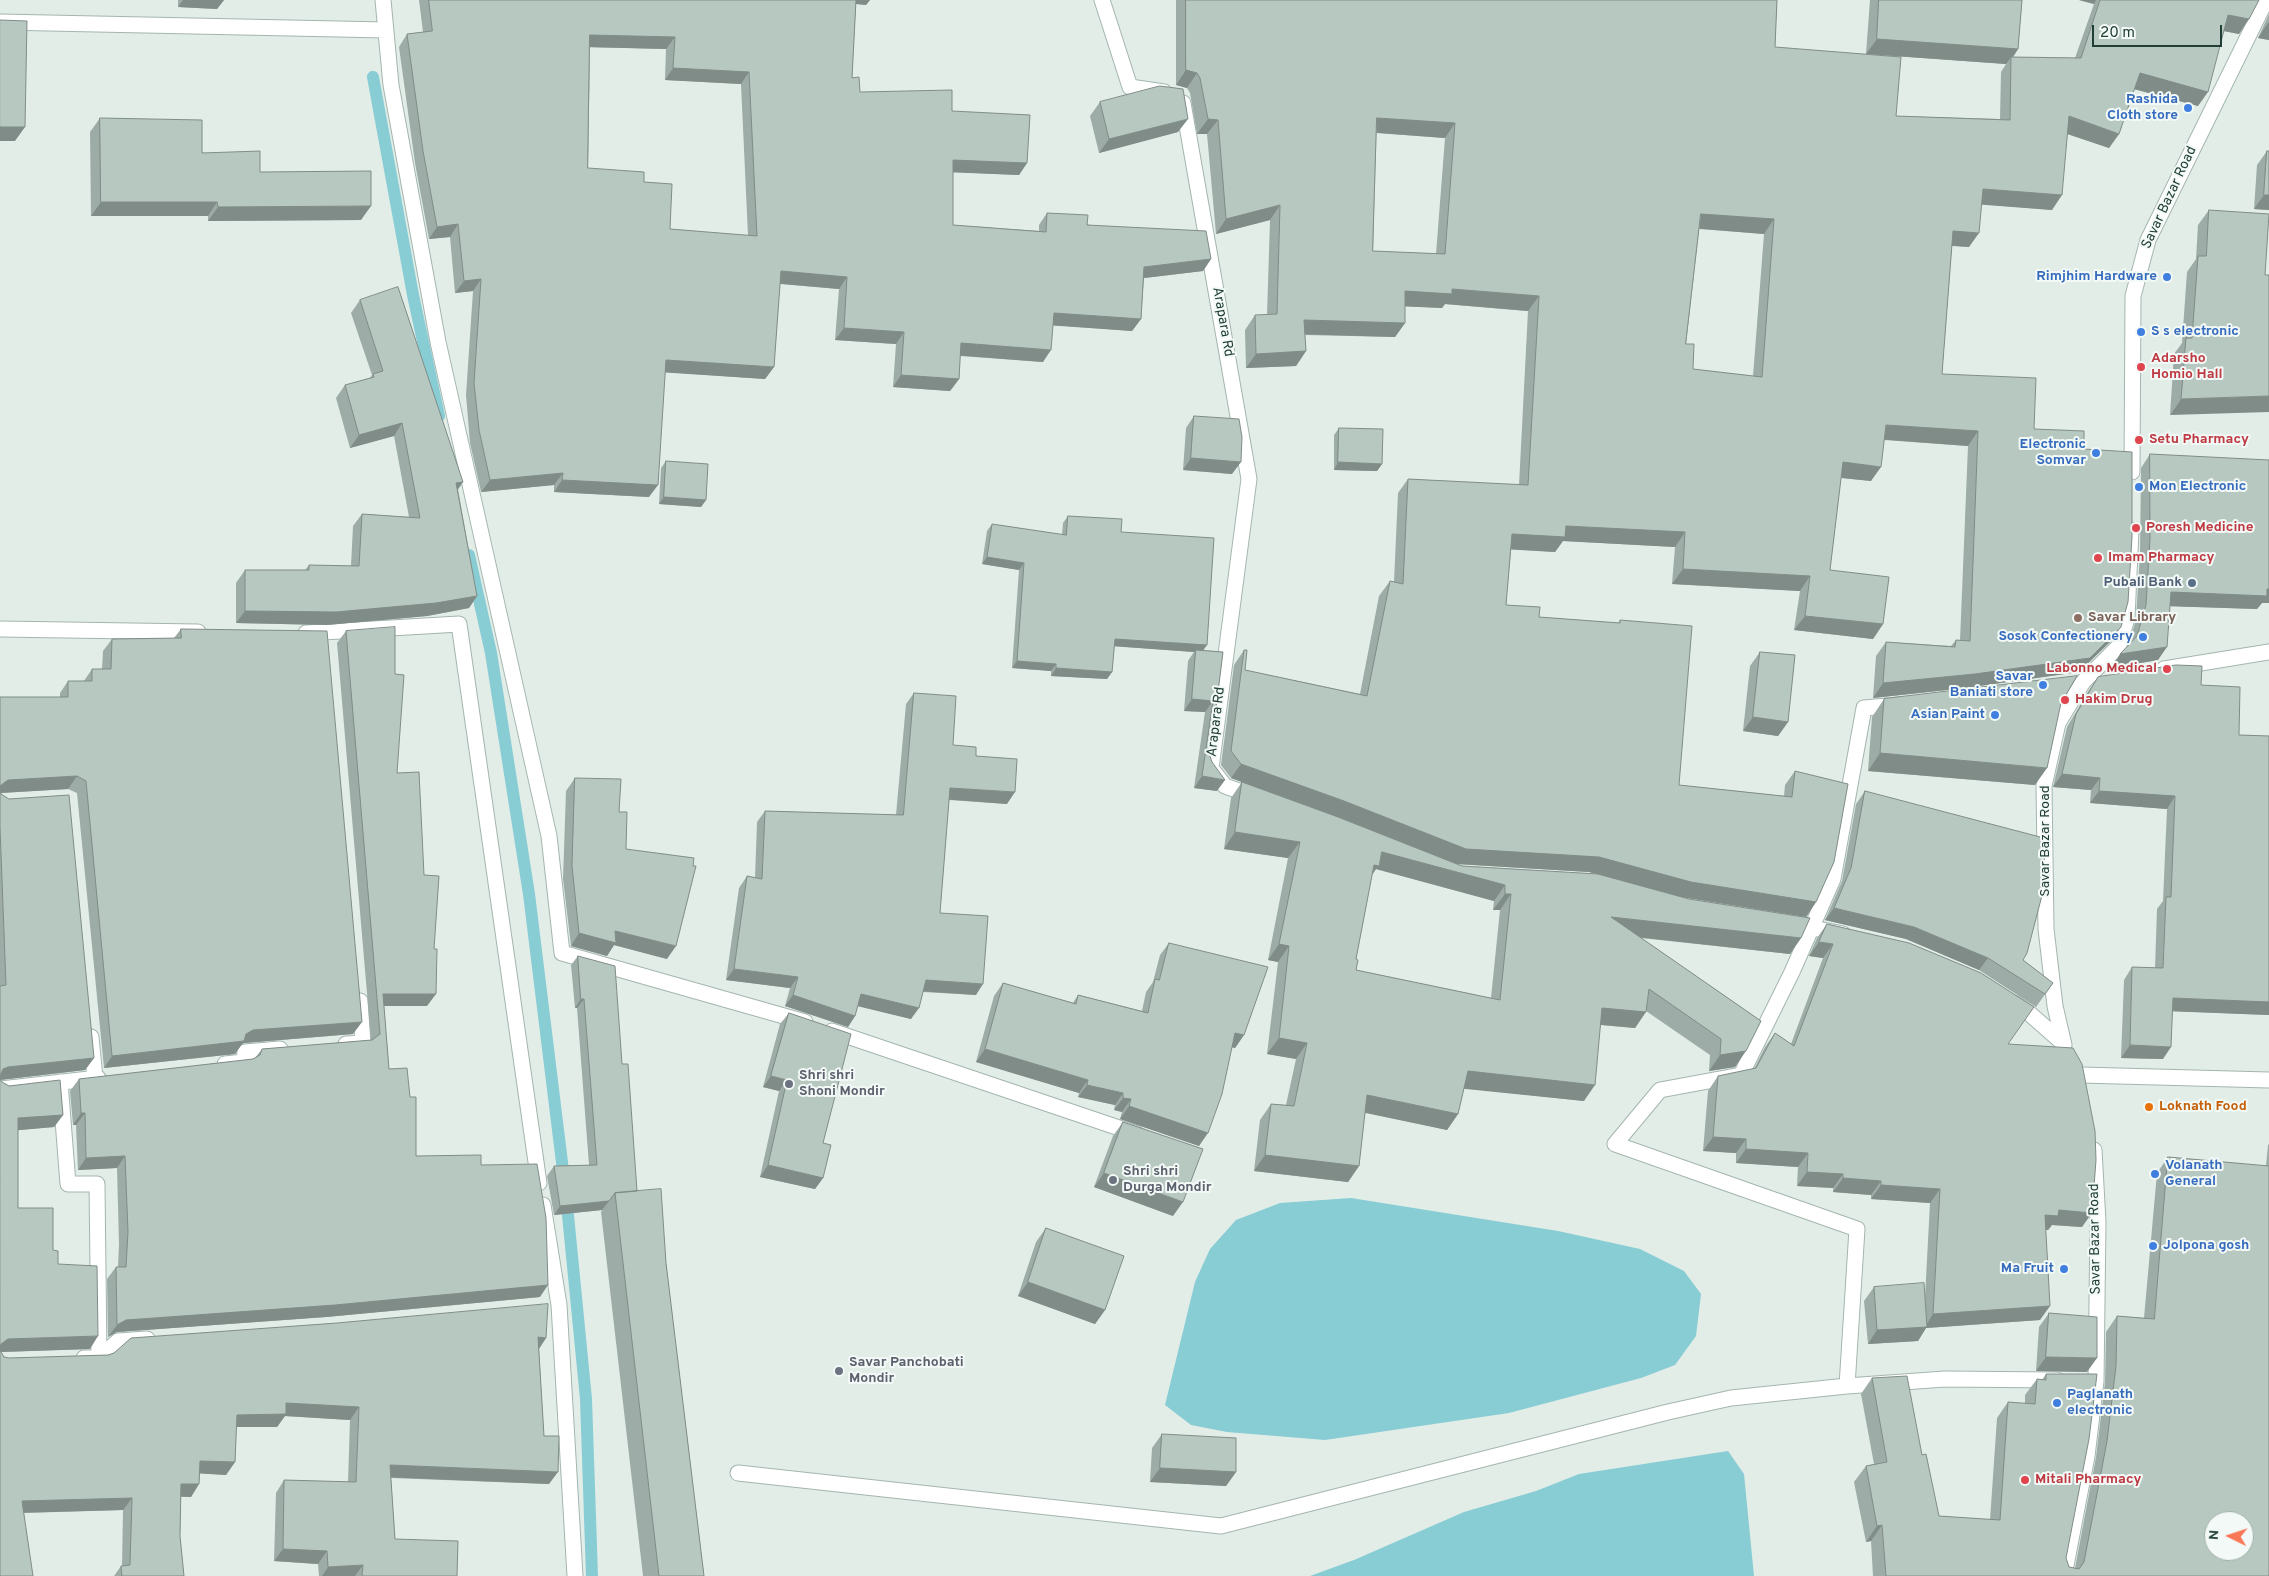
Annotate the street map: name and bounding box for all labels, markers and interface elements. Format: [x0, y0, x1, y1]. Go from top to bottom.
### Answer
scale bar [2094, 15, 2224, 47]
text: 20 m [2100, 24, 2135, 43]
place label: Rashida Cloth store [2107, 92, 2178, 124]
marker: Rashida Cloth store [2182, 102, 2194, 114]
street label: Savar Bazar Road [2139, 144, 2201, 252]
place label: Rimjhim Hardware [2036, 269, 2157, 285]
marker: Rimjhim Hardware [2161, 271, 2173, 283]
street label: Arapara Rd [1208, 286, 1236, 358]
place label: S s electronic [2151, 324, 2239, 340]
marker: S s electronic [2135, 326, 2147, 338]
place label: Adarsho Homio Hall [2151, 351, 2223, 384]
marker: Adarsho Homio Hall [2135, 361, 2147, 373]
place label: Setu Pharmacy [2149, 432, 2249, 448]
marker: Setu Pharmacy [2133, 434, 2145, 446]
place label: Electronic Somvar [2020, 437, 2086, 470]
marker: Electronic Somvar [2090, 447, 2102, 459]
place label: Mon Electronic [2149, 479, 2246, 495]
marker: Mon Electronic [2133, 481, 2145, 493]
place label: Poresh Medicine [2146, 520, 2254, 536]
marker: Poresh Medicine [2130, 522, 2142, 534]
place label: Imam Pharmacy [2108, 550, 2214, 566]
marker: Imam Pharmacy [2092, 552, 2104, 564]
place label: Pubali Bank [2104, 575, 2182, 591]
marker: Pubali Bank [2186, 577, 2198, 589]
place label: Savar Library [2088, 610, 2176, 626]
marker: Savar Library [2072, 612, 2084, 624]
place label: Sosok Confectionery [1998, 629, 2133, 645]
marker: Sosok Confectionery [2137, 631, 2149, 643]
place label: Labonno Medical [2046, 661, 2157, 677]
marker: Labonno Medical [2161, 663, 2173, 675]
place label: Savar Baniati store [1950, 669, 2033, 702]
marker: Savar Baniati store [2037, 679, 2049, 691]
street label: Arapara Rd [1204, 686, 1230, 758]
place label: Hakim Drug [2075, 692, 2153, 708]
marker: Hakim Drug [2059, 694, 2071, 706]
place label: Asian Paint [1911, 707, 1985, 723]
marker: Asian Paint [1989, 709, 2001, 721]
street label: Savar Bazar Road [2038, 785, 2054, 897]
place label: Shri shri Shoni Mondir [799, 1068, 885, 1100]
marker: Shri shri Shoni Mondir [783, 1078, 795, 1090]
place label: Loknath Food [2159, 1099, 2247, 1115]
marker: Loknath Food [2143, 1101, 2155, 1113]
place label: Volanath General [2165, 1158, 2223, 1190]
place label: Shri shri Durga Mondir [1123, 1164, 1211, 1196]
marker: Volanath General [2149, 1168, 2161, 1180]
marker: Shri shri Durga Mondir [1107, 1174, 1119, 1186]
street label: Savar Bazar Road [2087, 1183, 2105, 1295]
place label: Jolpona gosh [2163, 1238, 2249, 1254]
marker: Jolpona gosh [2147, 1240, 2159, 1252]
place label: Ma Fruit [2001, 1261, 2054, 1277]
marker: Ma Fruit [2058, 1263, 2070, 1275]
place label: Savar Panchobati Mondir [849, 1355, 964, 1388]
marker: Savar Panchobati Mondir [833, 1365, 845, 1377]
place label: Paglanath electronic [2067, 1387, 2133, 1420]
marker: Paglanath electronic [2051, 1397, 2063, 1409]
place label: Mitali Pharmacy [2035, 1472, 2141, 1488]
marker: Mitali Pharmacy [2019, 1474, 2031, 1486]
north arrow [2204, 1511, 2254, 1561]
text: N [2206, 1529, 2223, 1541]

